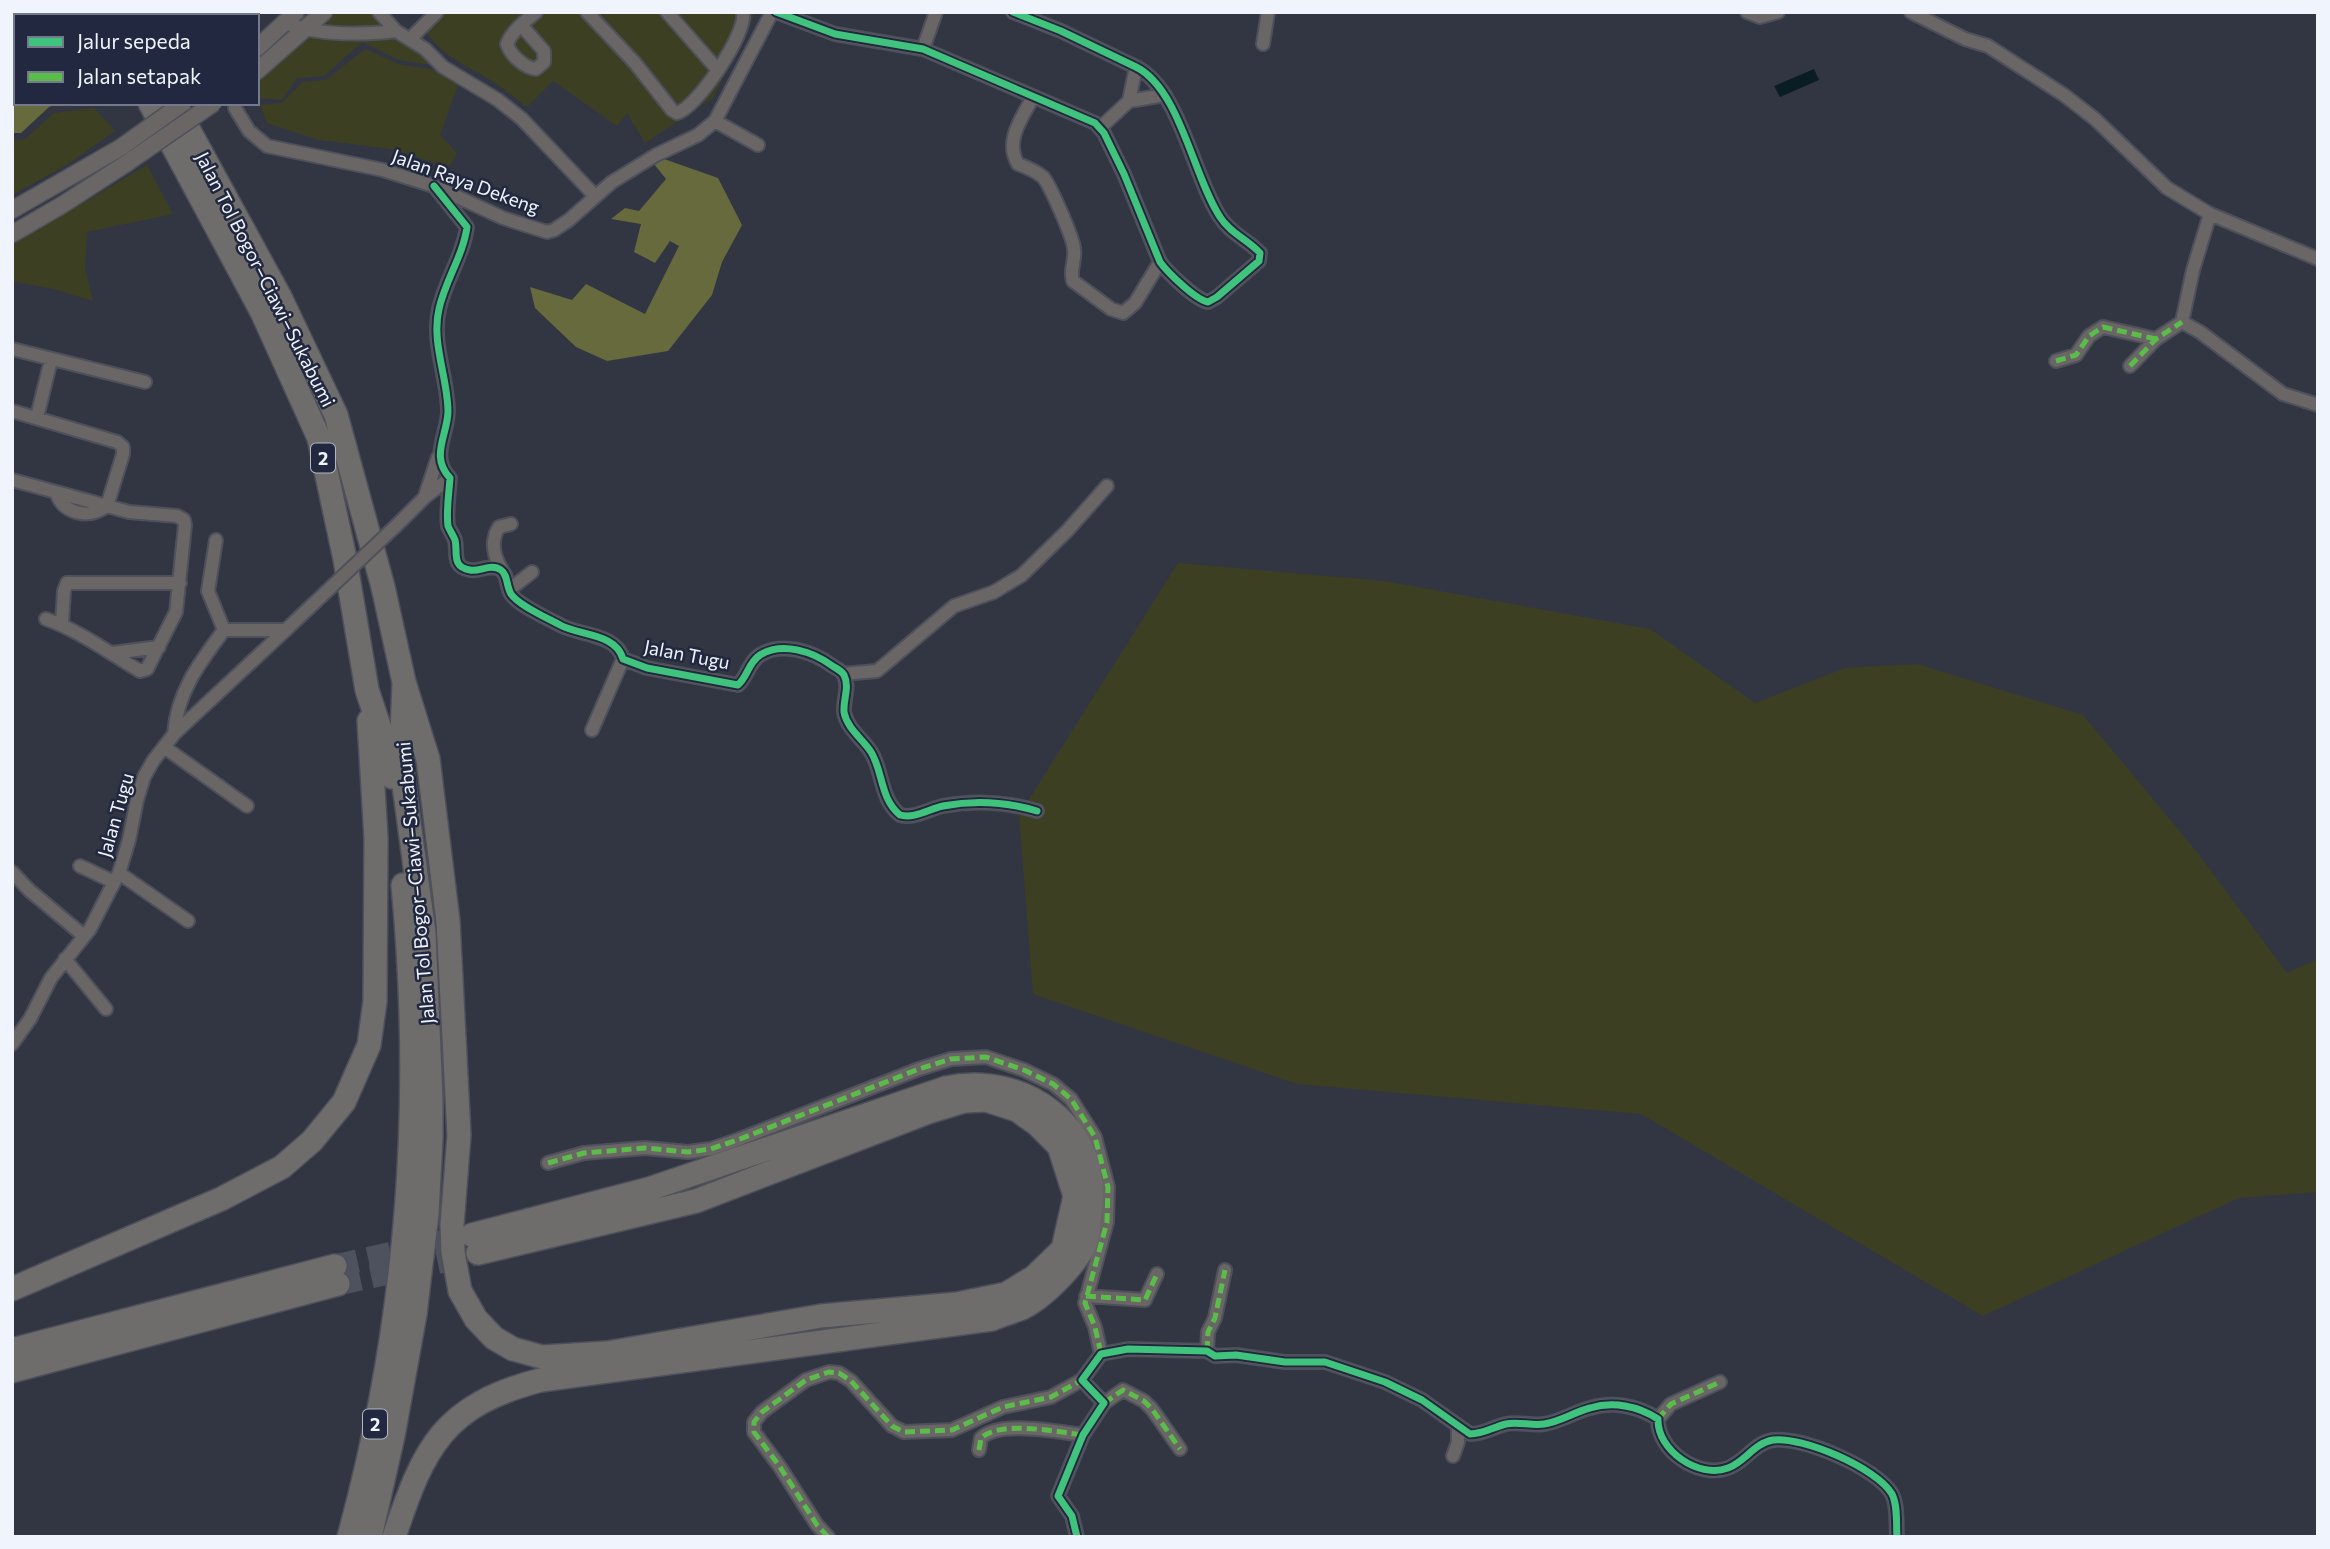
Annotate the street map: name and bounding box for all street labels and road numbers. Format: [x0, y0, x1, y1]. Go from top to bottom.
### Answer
street label: Jalan Raya Dekeng [389, 144, 543, 218]
street label: Jalan Tol Bogor–Ciawi–Sukabumi [191, 148, 341, 410]
road number: 2 [311, 444, 335, 472]
street label: Jalan Tugu [642, 634, 732, 674]
street label: Jalan Tol Bogor–Ciawi–Sukabumi [391, 741, 439, 1025]
street label: Jalan Tugu [92, 770, 138, 860]
road number: 2 [363, 1409, 387, 1438]

